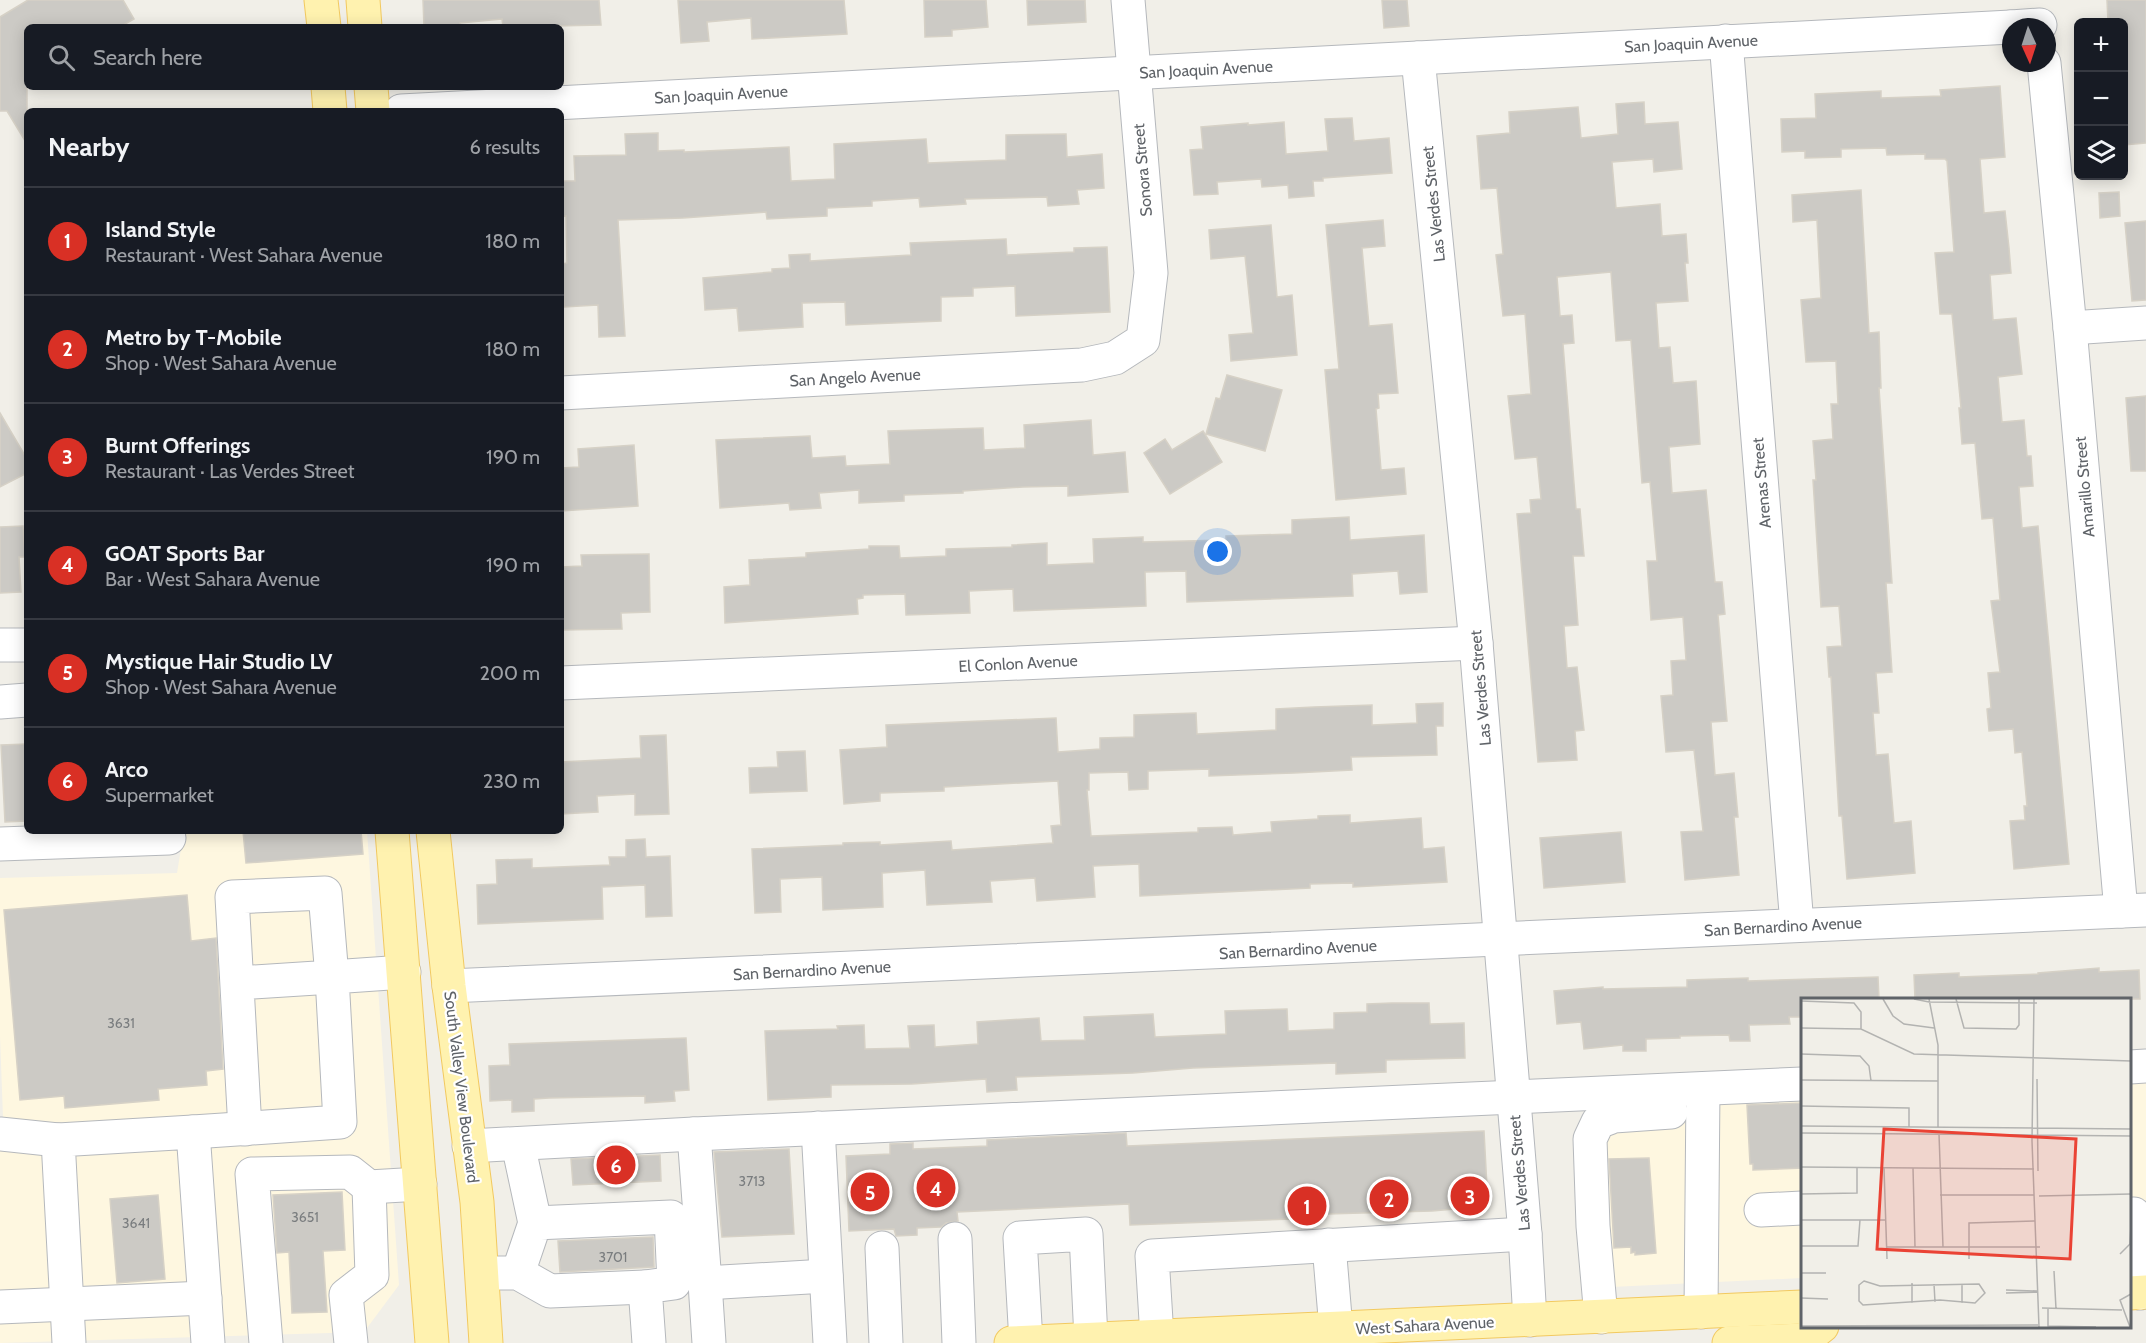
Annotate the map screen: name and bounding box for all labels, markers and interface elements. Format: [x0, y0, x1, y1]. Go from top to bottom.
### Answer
north arrow [2002, 18, 2056, 72]
map controls [2074, 18, 2128, 180]
button: + [2074, 18, 2128, 72]
search box [24, 24, 564, 90]
street label: San Joaquin Avenue [1624, 31, 1758, 56]
icon: search [45, 41, 78, 74]
text: Search here [93, 44, 202, 71]
street label: San Joaquin Avenue [1139, 57, 1273, 82]
button: − [2074, 72, 2128, 126]
street label: San Joaquin Avenue [654, 82, 788, 107]
street label: Sonora Street [1129, 122, 1156, 217]
button: layers [2074, 126, 2128, 180]
text: Nearby [48, 131, 129, 163]
text: 6 results [469, 135, 540, 159]
street label: Las Verdes Street [1418, 145, 1449, 263]
text: Island Style [105, 216, 216, 243]
text: 1 [64, 229, 71, 253]
text: 180 m [485, 229, 540, 253]
text: Restaurant · West Sahara Avenue [105, 243, 383, 267]
text: Metro by T-Mobile [105, 324, 282, 351]
text: 2 [62, 337, 73, 361]
text: 180 m [485, 337, 540, 361]
text: Shop · West Sahara Avenue [105, 351, 337, 375]
street label: San Angelo Avenue [789, 365, 921, 390]
text: Burnt Offerings [105, 432, 250, 459]
street label: Amarillo Street [2071, 435, 2098, 538]
street label: Arenas Street [1748, 436, 1775, 529]
text: 3 [62, 445, 73, 469]
text: 190 m [486, 445, 540, 469]
text: Restaurant · Las Verdes Street [105, 459, 355, 483]
your location [1203, 537, 1232, 566]
text: GOAT Sports Bar [105, 540, 265, 567]
text: 4 [61, 553, 74, 577]
text: 190 m [486, 553, 540, 577]
text: Bar · West Sahara Avenue [105, 567, 320, 591]
street label: Las Verdes Street [1466, 629, 1495, 747]
text: Mystique Hair Studio LV [105, 648, 332, 675]
street label: El Conlon Avenue [958, 651, 1078, 676]
text: 5 [62, 661, 73, 685]
text: 200 m [480, 661, 540, 685]
text: Shop · West Sahara Avenue [105, 675, 337, 699]
text: Arco [105, 756, 148, 783]
text: 6 [62, 769, 73, 793]
text: 230 m [483, 769, 540, 793]
text: Supermarket [105, 783, 214, 807]
street label: San Bernardino Avenue [1704, 913, 1863, 940]
street label: San Bernardino Avenue [1219, 936, 1378, 963]
street label: San Bernardino Avenue [733, 957, 892, 984]
street label: South Valley View Boulevard [440, 990, 483, 1184]
inset map [1801, 998, 2131, 1328]
house number: 3631 [107, 1014, 135, 1032]
street label: Las Verdes Street [1505, 1114, 1534, 1232]
pin: 6 [596, 1142, 636, 1188]
pin: 4 [916, 1166, 956, 1210]
pin: 5 [850, 1170, 890, 1214]
house number: 3713 [739, 1172, 765, 1190]
pin: 3 [1450, 1174, 1490, 1218]
pin: 2 [1370, 1176, 1408, 1222]
pin: 1 [1288, 1184, 1326, 1228]
house number: 3651 [291, 1208, 319, 1226]
house number: 3641 [122, 1214, 150, 1232]
house number: 3701 [599, 1248, 627, 1266]
street label: West Sahara Avenue [1355, 1312, 1495, 1339]

